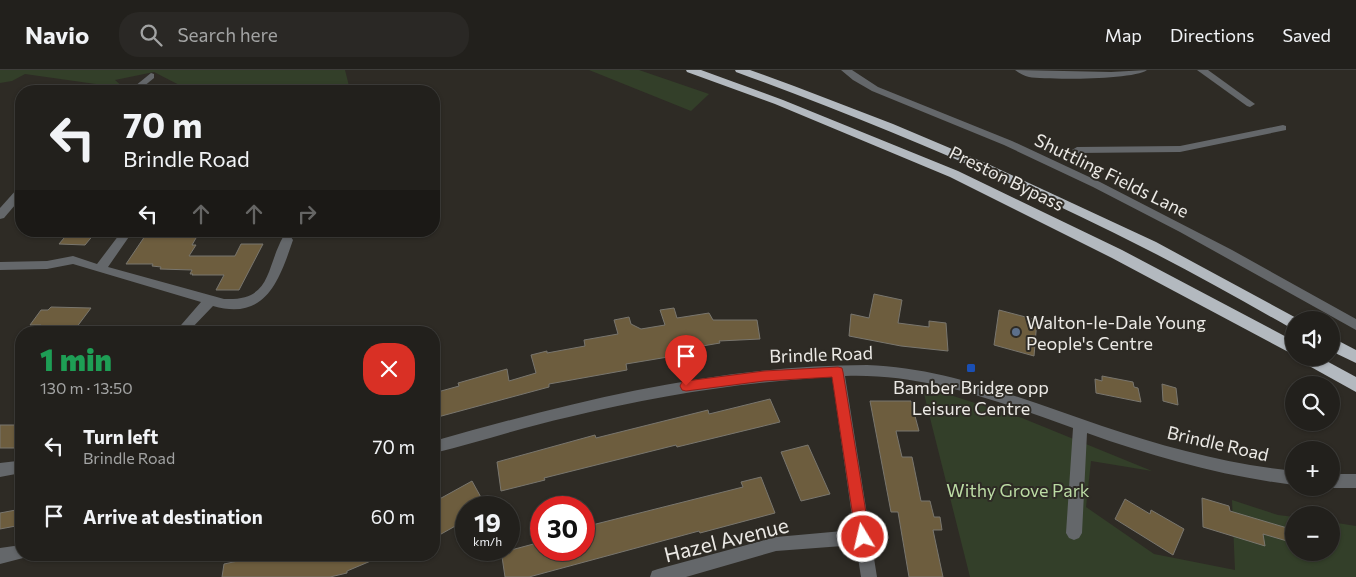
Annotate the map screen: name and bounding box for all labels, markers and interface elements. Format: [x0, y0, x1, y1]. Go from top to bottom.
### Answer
search box [119, 12, 469, 57]
text: Navio [25, 20, 89, 49]
icon: search [137, 21, 165, 49]
text: Search here [177, 23, 278, 46]
text: Map [1105, 24, 1142, 46]
text: Directions [1170, 24, 1254, 46]
text: Saved [1282, 24, 1331, 46]
text: 70 m [123, 102, 203, 145]
icon: left [40, 105, 105, 170]
street label: Shuttling Fields Lane [1031, 128, 1193, 222]
street label: Preston Bypass [946, 141, 1068, 215]
text: Brindle Road [123, 145, 250, 172]
icon: left [134, 200, 162, 228]
icon: ahead [187, 200, 215, 228]
icon: ahead [240, 200, 268, 228]
icon: right [293, 200, 321, 228]
place label: Walton-le-Dale Young People's Centre [1026, 311, 1206, 354]
map controls [1285, 311, 1340, 561]
button: sound [1285, 311, 1340, 366]
marker: Walton-le-Dale Young People's Centre [1010, 326, 1022, 338]
pin [665, 335, 707, 386]
text: 1 min [40, 340, 112, 377]
street label: Brindle Road [769, 341, 873, 367]
icon: arrive [672, 342, 700, 370]
button: close [363, 343, 415, 395]
marker: Bamber Bridge opp Leisure Centre [965, 362, 977, 374]
place label: Bamber Bridge opp Leisure Centre [893, 376, 1049, 419]
button: search [1285, 376, 1340, 431]
text: 130 m · 13:50 [40, 378, 133, 397]
street label: Brindle Road [1165, 421, 1271, 465]
text: Turn left [83, 425, 158, 448]
icon: left [40, 432, 68, 460]
text: 70 m [372, 435, 415, 458]
button: + [1285, 441, 1340, 496]
text: Brindle Road [83, 448, 175, 467]
park label: Withy Grove Park [946, 479, 1090, 501]
speed limit sign: 30 [530, 496, 595, 561]
icon: arrive [40, 502, 68, 530]
text: Arrive at destination [83, 505, 263, 528]
text: 60 m [371, 505, 415, 528]
button: − [1285, 506, 1340, 561]
text: 19 [474, 507, 501, 537]
position arrow [836, 510, 888, 562]
street label: Hazel Avenue [661, 511, 791, 567]
text: km/h [473, 534, 502, 548]

